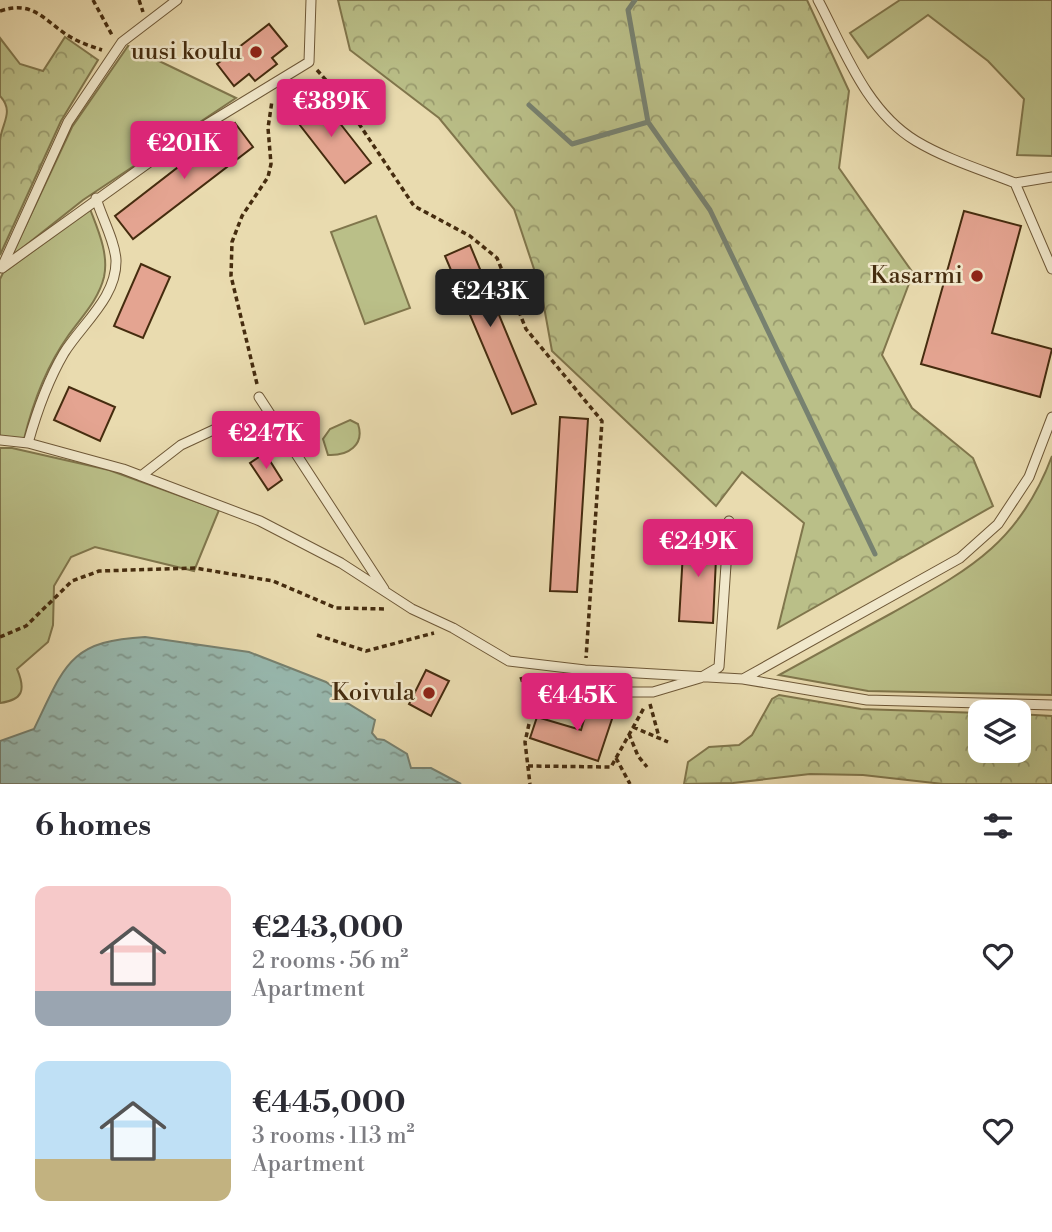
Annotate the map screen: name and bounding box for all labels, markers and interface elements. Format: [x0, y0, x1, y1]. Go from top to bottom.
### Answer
place label: uusi koulu [131, 37, 242, 67]
marker: uusi koulu [248, 44, 264, 60]
pin: €389K [282, 80, 380, 139]
text: €389K [293, 88, 369, 116]
pin: €201K [135, 122, 233, 181]
text: €201K [146, 130, 222, 158]
place label: Kasarmi [870, 261, 963, 291]
marker: Kasarmi [969, 268, 985, 284]
pin: €243K [441, 270, 539, 329]
text: €243K [451, 278, 529, 306]
pin: €247K [217, 412, 315, 471]
text: €247K [228, 420, 304, 448]
pin: €249K [649, 520, 747, 579]
text: €249K [659, 528, 737, 556]
pin: €445K [528, 674, 626, 733]
place label: Koivula [331, 678, 416, 708]
text: €445K [537, 682, 617, 710]
marker: Koivula [421, 685, 437, 701]
map controls [968, 700, 1031, 763]
button: layers [968, 700, 1031, 763]
text: 6 homes [35, 807, 151, 845]
icon: filters [979, 807, 1017, 845]
text: €243,000 [252, 909, 403, 947]
icon: home [91, 914, 175, 998]
icon: heart [979, 937, 1017, 975]
text: 2 rooms · 56 m² [252, 947, 408, 975]
text: Apartment [252, 975, 365, 1003]
text: €445,000 [252, 1084, 405, 1122]
icon: home [91, 1089, 175, 1173]
icon: heart [979, 1112, 1017, 1150]
text: 3 rooms · 113 m² [252, 1122, 415, 1150]
text: Apartment [252, 1150, 365, 1178]

